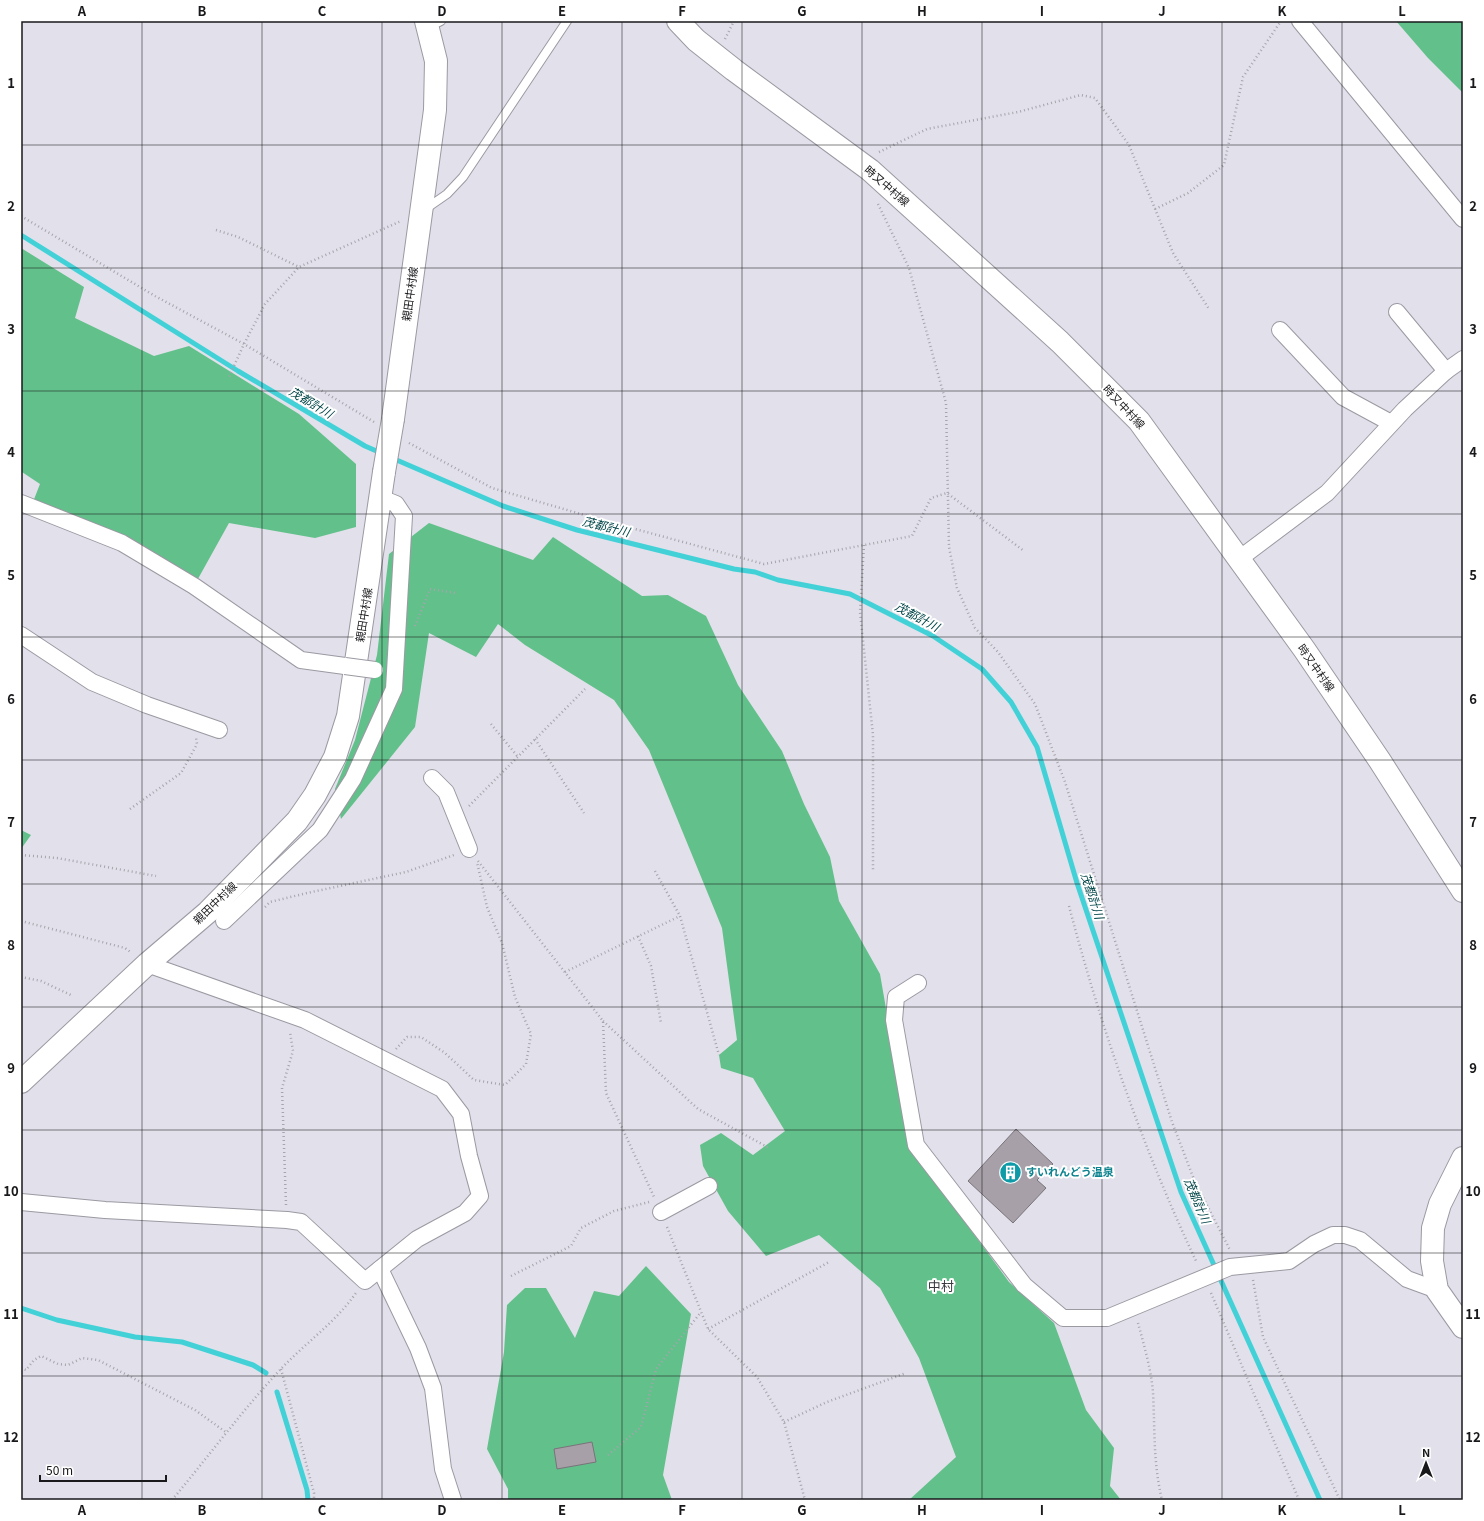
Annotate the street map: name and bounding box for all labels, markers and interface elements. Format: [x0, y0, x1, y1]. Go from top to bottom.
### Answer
text: A [77, 1, 87, 20]
text: B [198, 1, 207, 20]
text: C [318, 1, 327, 20]
text: D [437, 1, 447, 20]
text: E [558, 1, 566, 20]
text: F [678, 1, 686, 20]
text: G [797, 1, 807, 20]
text: H [917, 1, 927, 20]
text: I [1040, 1, 1044, 20]
text: J [1158, 1, 1166, 20]
text: K [1278, 1, 1287, 20]
text: L [1398, 1, 1406, 20]
text: 1 [7, 73, 15, 92]
text: 1 [1469, 73, 1477, 92]
street label: 時又中村線 [862, 161, 914, 209]
text: 2 [7, 196, 15, 215]
text: 2 [1469, 196, 1477, 215]
street label: 親田中村線 [397, 266, 421, 322]
text: 3 [7, 319, 15, 338]
text: 3 [1469, 319, 1477, 338]
street label: 時又中村線 [1100, 381, 1149, 432]
water label: 茂都計川 [287, 382, 338, 422]
text: 4 [7, 442, 15, 461]
text: 4 [1469, 442, 1477, 461]
water label: 茂都計川 [581, 511, 634, 540]
text: 5 [7, 565, 15, 584]
text: 5 [1469, 565, 1477, 584]
street label: 親田中村線 [351, 586, 375, 643]
water label: 茂都計川 [893, 597, 945, 635]
street label: 時又中村線 [1294, 640, 1339, 695]
text: 6 [7, 689, 15, 708]
text: 6 [1469, 689, 1477, 708]
text: 7 [7, 812, 15, 831]
text: 7 [1469, 812, 1477, 831]
water label: 茂都計川 [1078, 870, 1110, 923]
street label: 親田中村線 [189, 877, 240, 927]
text: 8 [7, 935, 15, 954]
text: 8 [1469, 935, 1477, 954]
text: 9 [7, 1058, 15, 1077]
text: 9 [1469, 1058, 1477, 1077]
building icon: すいれんどう温泉 [997, 1159, 1023, 1185]
place label: すいれんどう温泉 [1026, 1163, 1114, 1179]
water label: 茂都計川 [1181, 1175, 1216, 1228]
text: 10 [3, 1181, 19, 1200]
text: 10 [1465, 1181, 1481, 1200]
district label: 中村 [928, 1276, 954, 1295]
text: 11 [3, 1304, 19, 1323]
text: 11 [1465, 1304, 1481, 1323]
text: 12 [3, 1427, 19, 1446]
text: 12 [1465, 1427, 1481, 1446]
north arrow [1406, 1443, 1446, 1483]
text: N [1422, 1444, 1430, 1460]
scale bar [40, 1457, 166, 1483]
text: 50 m [46, 1461, 73, 1478]
text: A [77, 1500, 87, 1519]
text: B [198, 1500, 207, 1519]
text: C [318, 1500, 327, 1519]
text: D [437, 1500, 447, 1519]
text: E [558, 1500, 566, 1519]
text: F [678, 1500, 686, 1519]
text: G [797, 1500, 807, 1519]
text: H [917, 1500, 927, 1519]
text: I [1040, 1500, 1044, 1519]
text: J [1158, 1500, 1166, 1519]
text: K [1278, 1500, 1287, 1519]
text: L [1398, 1500, 1406, 1519]

